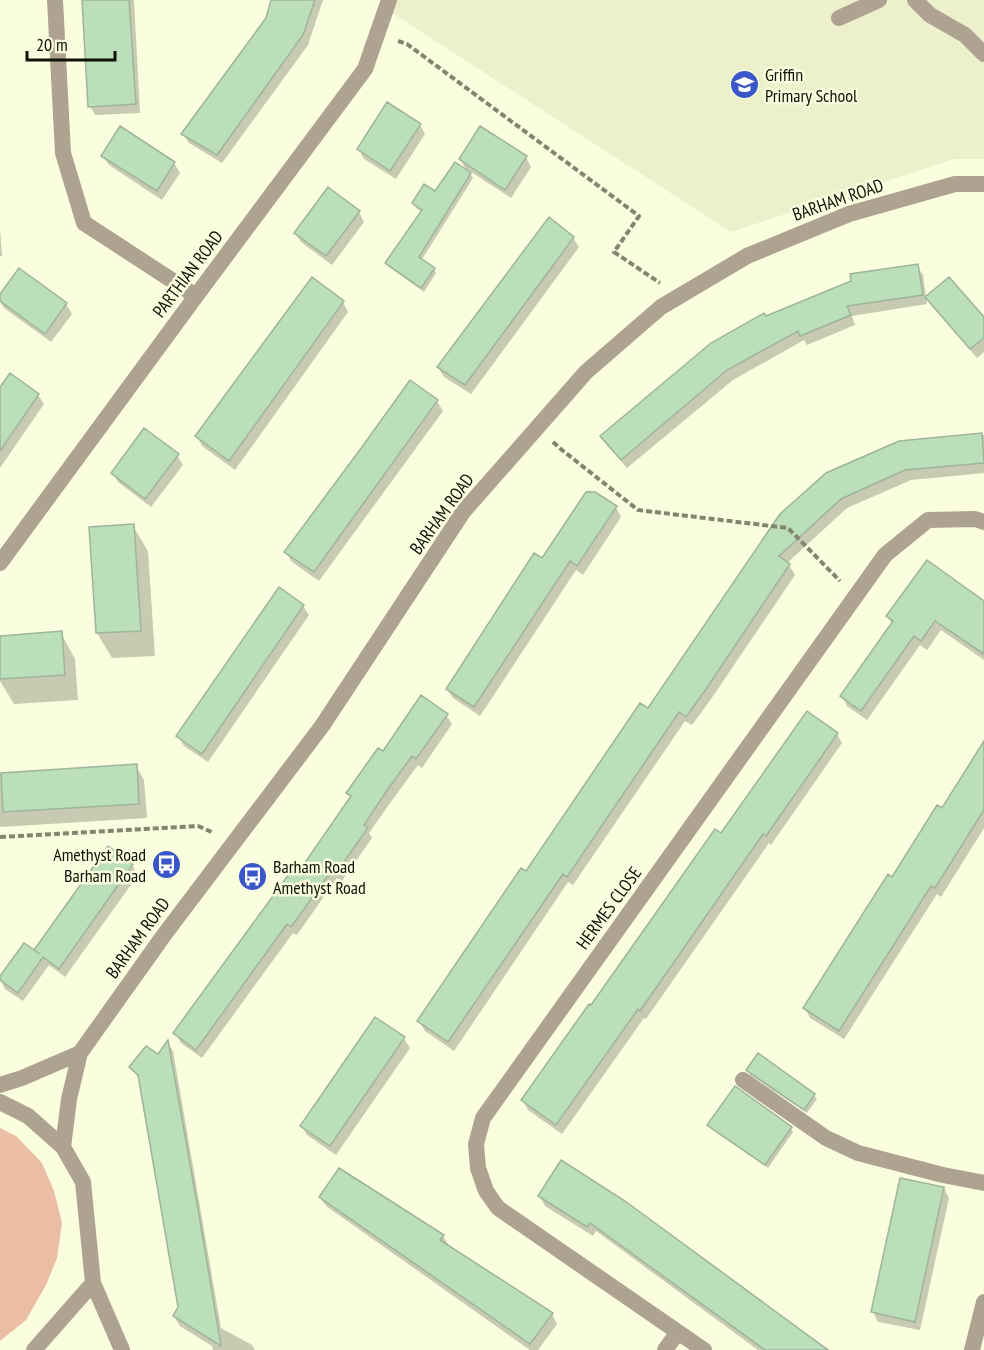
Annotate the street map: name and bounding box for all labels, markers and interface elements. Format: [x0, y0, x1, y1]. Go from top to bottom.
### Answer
scale bar [27, 24, 116, 62]
text: 20 m [36, 33, 68, 56]
place label: Griffin Primary School [765, 63, 858, 107]
school or university icon: Griffin Primary School [728, 69, 760, 101]
street label: BARHAM ROAD [789, 173, 886, 226]
street label: PARTHIAN ROAD [147, 226, 228, 322]
street label: BARHAM ROAD [404, 469, 479, 559]
place label: Amethyst Road Barham Road [53, 843, 146, 887]
bus stop icon: Amethyst Road Barham Road [151, 849, 183, 881]
place label: Barham Road Amethyst Road [273, 855, 366, 899]
bus stop icon: Barham Road Amethyst Road [236, 861, 268, 893]
street label: HERMES CLOSE [571, 862, 646, 954]
street label: BARHAM ROAD [100, 893, 175, 983]

